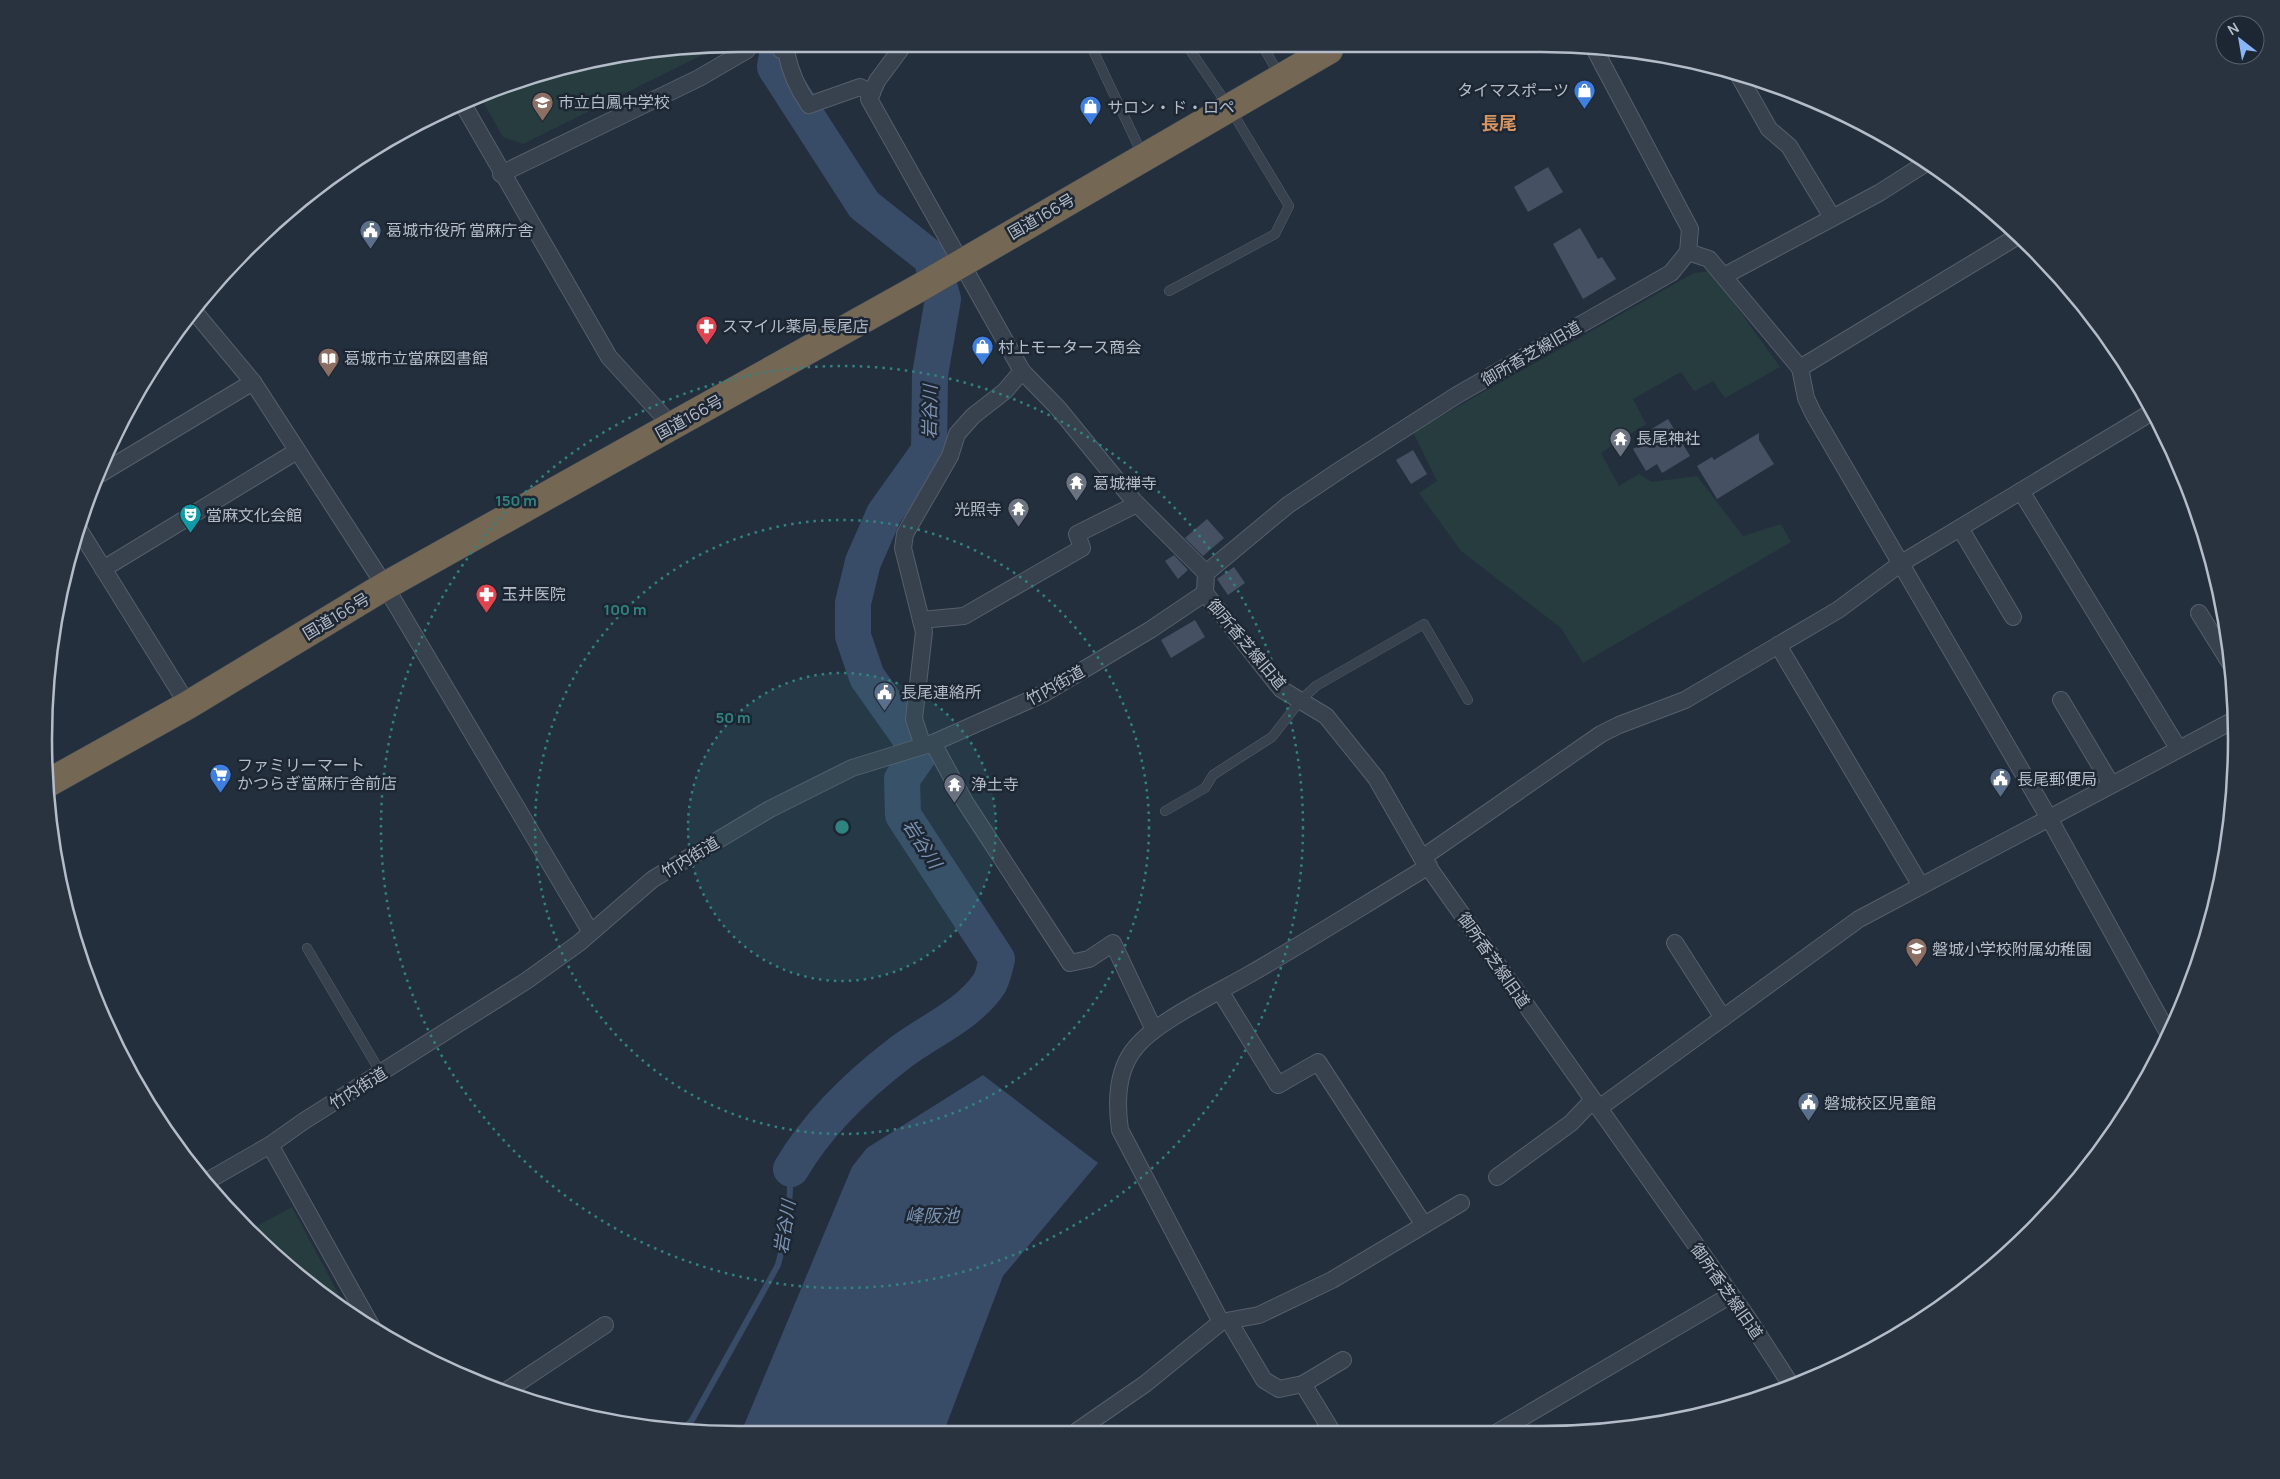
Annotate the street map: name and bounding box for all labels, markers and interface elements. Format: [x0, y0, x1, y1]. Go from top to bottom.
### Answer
north arrow [2215, 15, 2265, 65]
text: N [2224, 18, 2242, 39]
shop icon: タイマスポーツ [1573, 78, 1597, 109]
place label: タイマスポーツ [1457, 79, 1569, 101]
school or university icon: 市立白鳳中学校 [530, 90, 554, 121]
place label: 市立白鳳中学校 [558, 91, 670, 113]
shop icon: サロン・ド・ロペ [1079, 95, 1103, 126]
place label: サロン・ド・ロペ [1107, 96, 1235, 118]
district label: 長尾 [1481, 111, 1517, 135]
street label: 国道166号 [1003, 188, 1079, 244]
public building icon: 葛城市役所 當麻庁舎 [358, 218, 382, 249]
place label: 葛城市役所 當麻庁舎 [386, 219, 533, 241]
pharmacy icon: スマイル薬局 長尾店 [694, 314, 718, 345]
place label: スマイル薬局 長尾店 [722, 315, 869, 337]
street label: 御所香芝線旧道 [1477, 315, 1585, 391]
shop icon: 村上モータース商会 [970, 335, 994, 366]
place label: 村上モータース商会 [998, 336, 1141, 358]
library icon: 葛城市立當麻図書館 [316, 346, 340, 377]
place label: 葛城市立當麻図書館 [344, 347, 488, 369]
water label: 岩谷川 [917, 383, 942, 439]
street label: 国道166号 [651, 389, 727, 445]
temple icon: 長尾神社 [1608, 426, 1632, 457]
place label: 長尾神社 [1636, 427, 1700, 449]
temple icon: 葛城禅寺 [1065, 471, 1089, 502]
place label: 葛城禅寺 [1093, 472, 1157, 494]
text: 150 m [495, 490, 537, 511]
temple icon: 光照寺 [1006, 497, 1030, 528]
place label: 光照寺 [954, 498, 1002, 520]
theatre icon: 當麻文化会館 [178, 503, 202, 534]
place label: 當麻文化会館 [206, 504, 302, 526]
pharmacy icon: 玉井医院 [474, 582, 498, 613]
place label: 玉井医院 [502, 583, 566, 605]
street label: 国道166号 [299, 587, 373, 645]
street label: 御所香芝線旧道 [1203, 594, 1291, 694]
text: 100 m [604, 599, 646, 620]
street label: 竹内街道 [1022, 660, 1088, 710]
public building icon: 長尾連絡所 [873, 680, 897, 711]
place label: 長尾連絡所 [901, 681, 981, 703]
text: 50 m [715, 707, 751, 728]
place label: ファミリーマート かつらぎ當麻庁舎前店 [237, 754, 397, 794]
supermarket icon: ファミリーマート かつらぎ當麻庁舎前店 [209, 762, 233, 793]
public building icon: 長尾郵便局 [1989, 767, 2013, 798]
place label: 長尾郵便局 [2017, 768, 2097, 790]
temple icon: 浄土寺 [943, 772, 967, 803]
place label: 浄土寺 [971, 773, 1019, 795]
water label: 岩谷川 [898, 814, 949, 874]
centre of rings [833, 818, 851, 836]
street label: 竹内街道 [657, 831, 723, 883]
street label: 御所香芝線旧道 [1453, 908, 1535, 1012]
school or university icon: 磐城小学校附属幼稚園 [1904, 937, 1928, 968]
place label: 磐城小学校附属幼稚園 [1932, 938, 2092, 960]
street label: 竹内街道 [325, 1062, 391, 1114]
public building icon: 磐城校区児童館 [1796, 1091, 1820, 1122]
place label: 磐城校区児童館 [1824, 1092, 1936, 1114]
water label: 岩谷川 [768, 1196, 800, 1255]
water label: 峰阪池 [905, 1203, 961, 1227]
street label: 御所香芝線旧道 [1686, 1239, 1768, 1343]

